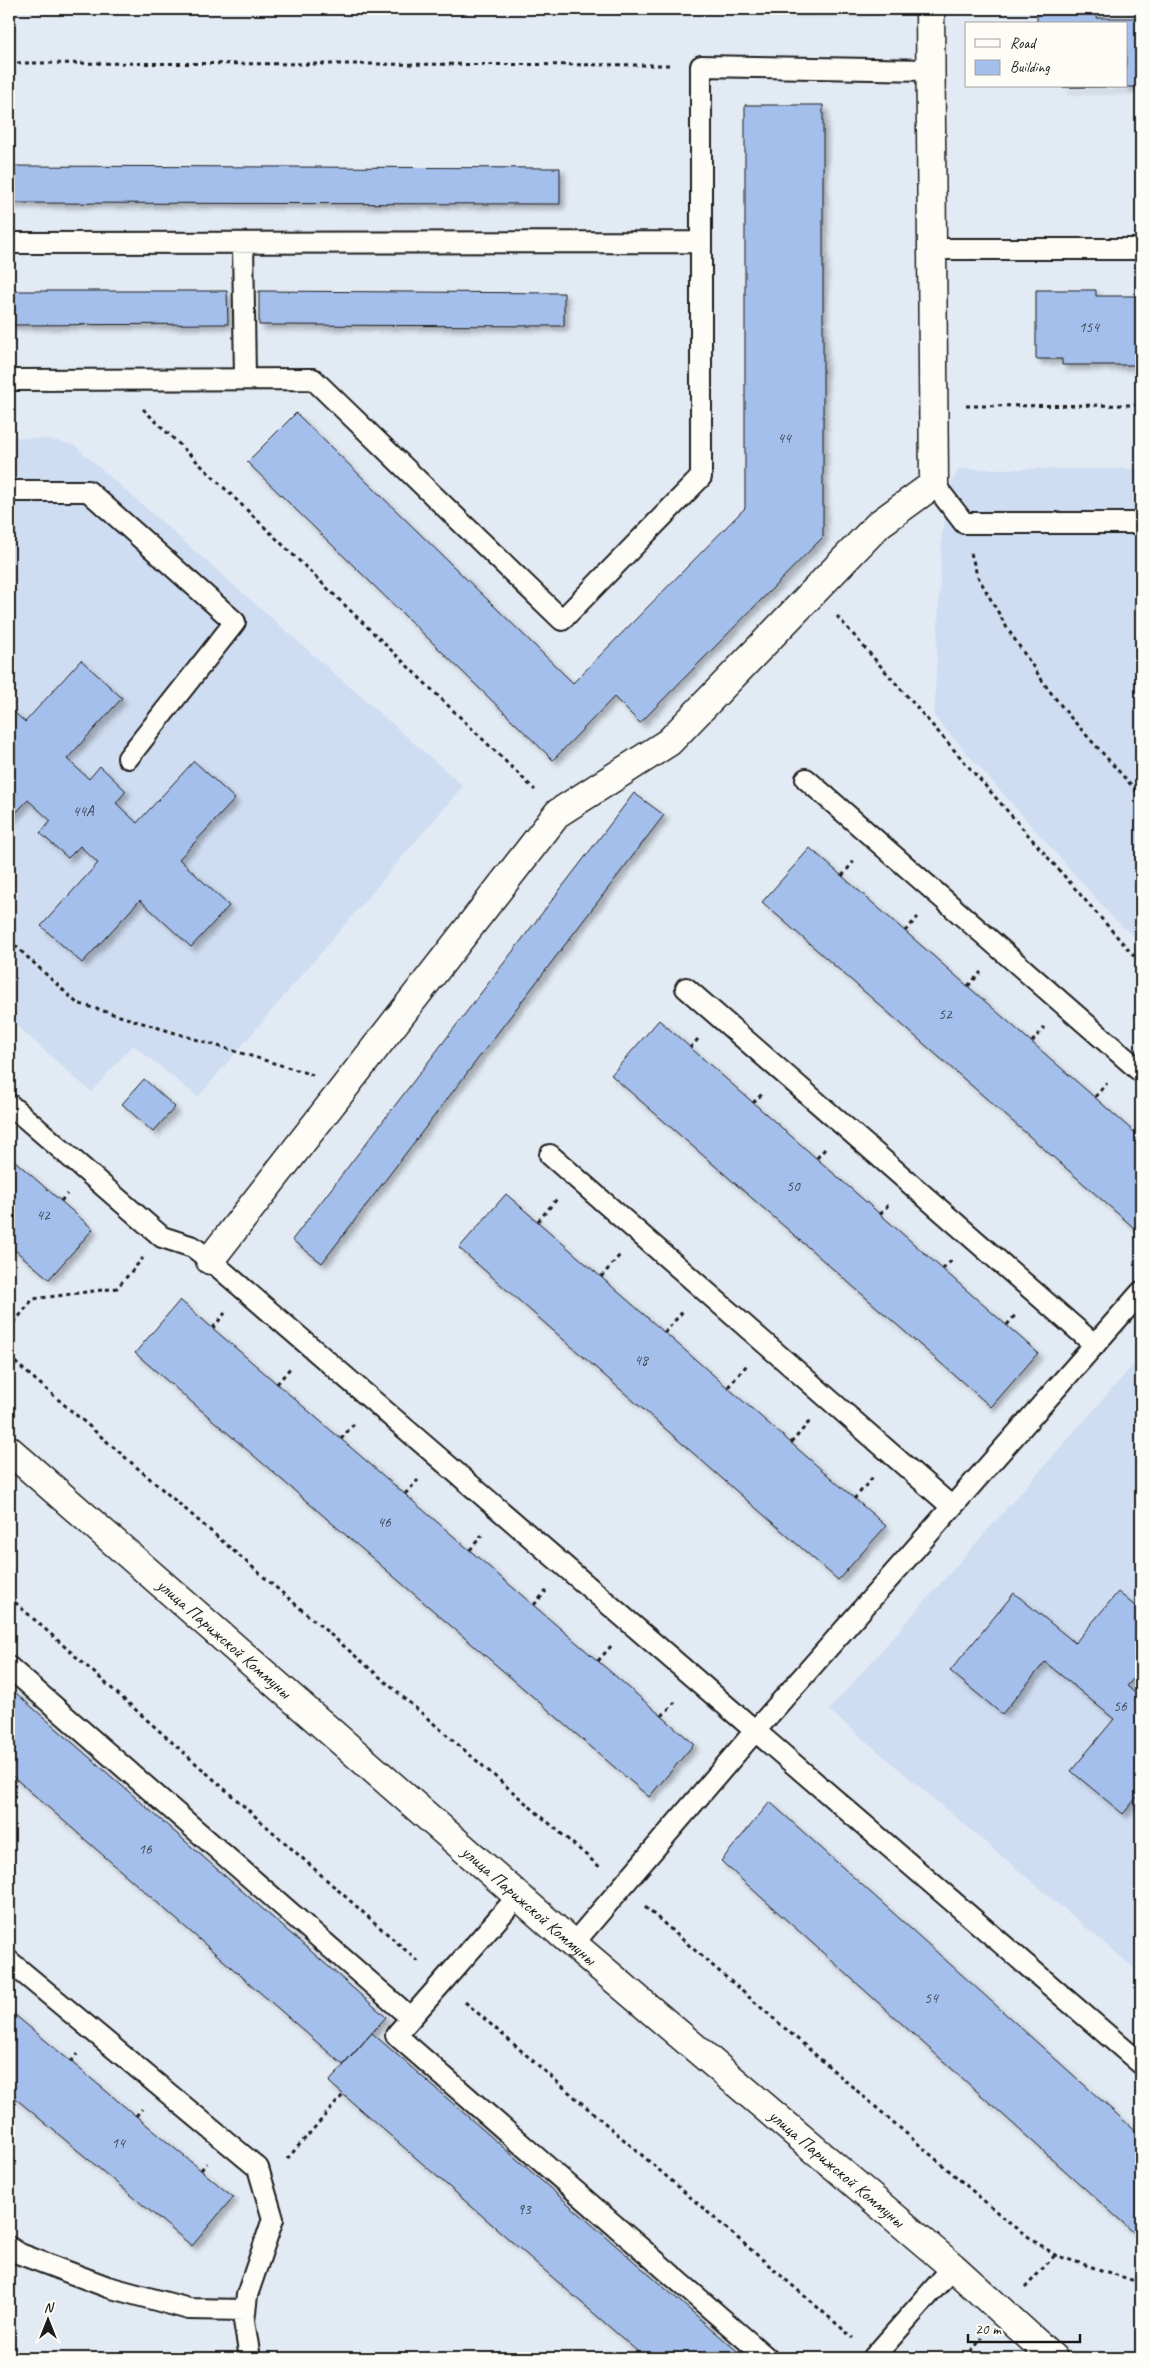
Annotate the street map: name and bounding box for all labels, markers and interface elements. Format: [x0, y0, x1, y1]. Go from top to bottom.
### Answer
legend [965, 22, 1128, 88]
text: Road [1010, 34, 1037, 53]
text: Building [1010, 58, 1050, 77]
house number: 154 [1079, 318, 1100, 337]
house number: 44 [777, 429, 792, 448]
house number: 44А [72, 802, 95, 821]
house number: 52 [938, 1005, 953, 1024]
house number: 50 [786, 1177, 801, 1196]
house number: 42 [36, 1206, 51, 1225]
house number: 48 [634, 1351, 649, 1370]
house number: 46 [377, 1513, 392, 1532]
street label: улица Парижской Коммуны [152, 1573, 297, 1704]
house number: 56 [1113, 1697, 1128, 1716]
house number: 16 [138, 1840, 153, 1859]
street label: улица Парижской Коммуны [457, 1840, 602, 1971]
house number: 54 [924, 1989, 939, 2008]
street label: улица Парижской Коммуны [764, 2104, 910, 2233]
house number: 14 [111, 2134, 126, 2153]
house number: 93 [517, 2200, 532, 2219]
north arrow [22, 2294, 72, 2344]
text: N [44, 2299, 55, 2316]
scale bar [968, 2312, 1080, 2344]
text: 20 m [975, 2320, 1002, 2339]

